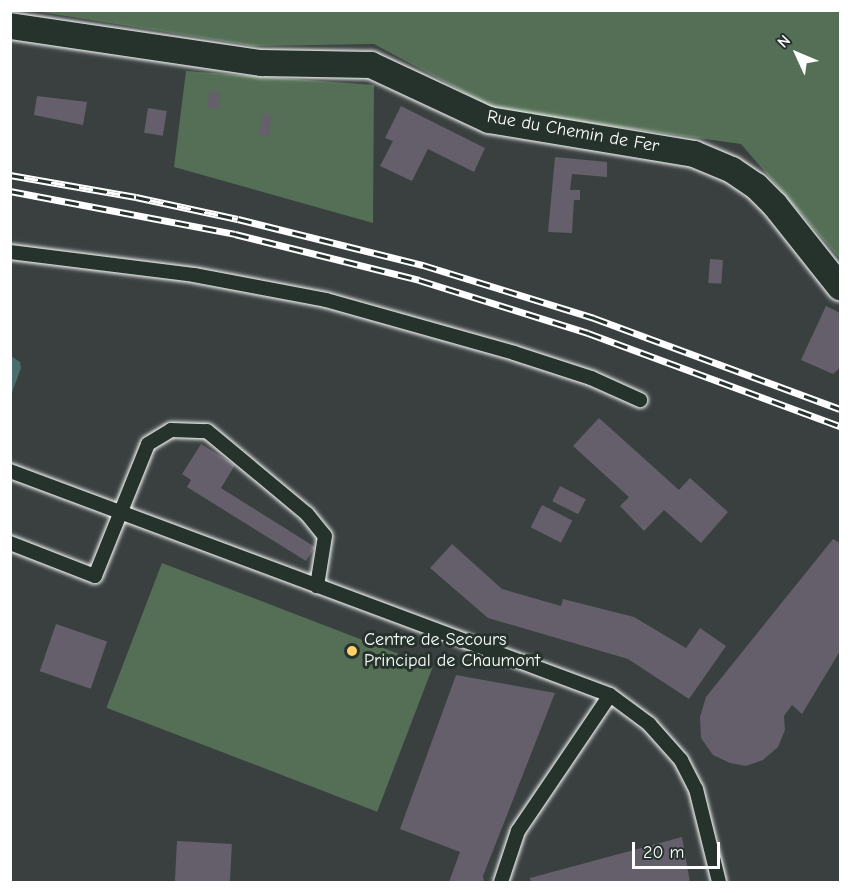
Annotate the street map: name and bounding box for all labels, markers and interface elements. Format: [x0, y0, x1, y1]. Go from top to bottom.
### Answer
north arrow [767, 24, 827, 84]
text: N [774, 31, 794, 52]
street label: Rue du Chemin de Fer [485, 106, 661, 158]
place label: Centre de Secours Principal de Chaumont [364, 630, 540, 672]
marker: Centre de Secours Principal de Chaumont [345, 644, 359, 658]
scale bar [635, 830, 724, 868]
text: 20 m [643, 842, 684, 863]

